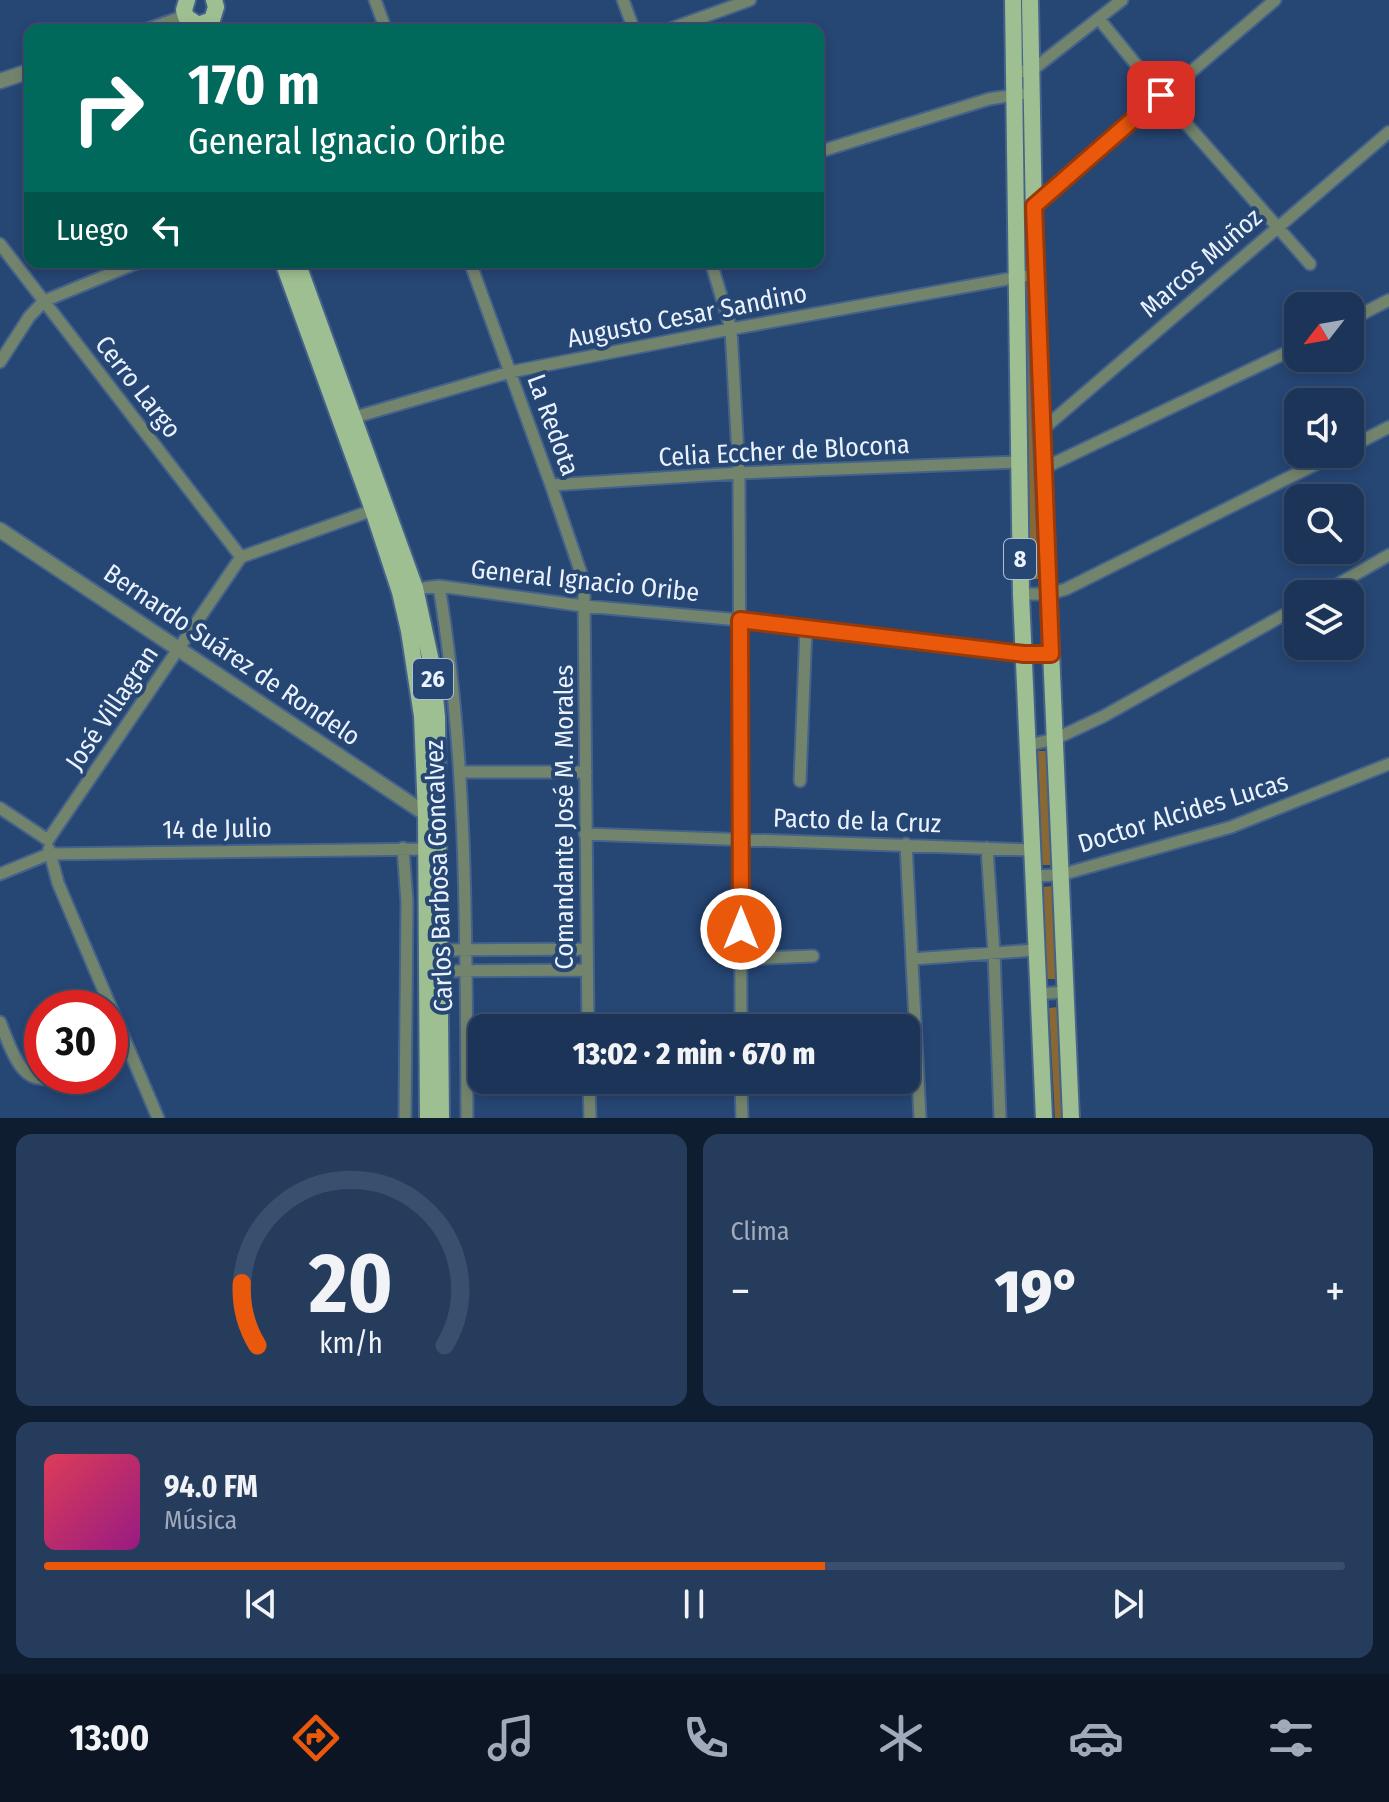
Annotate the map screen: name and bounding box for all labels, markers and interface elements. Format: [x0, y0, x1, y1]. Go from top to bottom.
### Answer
text: 170 m [188, 52, 320, 119]
icon: right [56, 56, 160, 160]
pin [1127, 61, 1195, 129]
icon: arrive [1139, 73, 1183, 117]
text: General Ignacio Oribe [188, 120, 506, 164]
street label: Marcos Muñoz [1134, 202, 1268, 324]
icon: left [145, 208, 189, 252]
text: Luego [56, 212, 129, 248]
street label: Augusto Cesar Sandino [565, 278, 809, 354]
north arrow [1284, 292, 1364, 372]
map controls [1284, 292, 1364, 660]
street label: Cerro Largo [89, 330, 187, 444]
street label: La Redota [520, 370, 586, 480]
button: sound [1284, 388, 1364, 468]
street label: Celia Eccher de Blocona [658, 429, 910, 473]
button: search [1284, 484, 1364, 564]
road number: 8 [1004, 539, 1036, 579]
street label: General Ignacio Oribe [469, 554, 701, 608]
street label: Bernardo Suárez de Rondelo [98, 558, 366, 752]
button: layers [1284, 580, 1364, 660]
street label: José Villagran [59, 640, 165, 776]
road number: 26 [413, 659, 453, 699]
street label: Comandante José M. Morales [549, 665, 580, 969]
street label: Carlos Barbosa Goncalvez [419, 739, 459, 1013]
street label: Doctor Alcides Lucas [1074, 766, 1292, 860]
street label: Pacto de la Cruz [772, 803, 942, 839]
street label: 14 de Julio [162, 813, 272, 845]
position arrow [699, 887, 783, 971]
speed limit sign: 30 [24, 990, 128, 1094]
text: 13:02 · 2 min · 670 m [573, 1036, 815, 1072]
text: Clima [731, 1216, 790, 1247]
text: 20 [308, 1234, 393, 1334]
text: 19° [995, 1256, 1081, 1328]
text: − [731, 1265, 750, 1318]
text: + [1325, 1265, 1345, 1318]
text: km/h [319, 1326, 383, 1361]
text: 94.0 FM [164, 1469, 258, 1505]
text: Música [164, 1505, 237, 1536]
icon: previous [239, 1582, 283, 1626]
icon: pause [672, 1582, 716, 1626]
icon: next [1106, 1582, 1150, 1626]
icon: directions [288, 1710, 344, 1766]
icon: music [483, 1710, 539, 1766]
icon: phone [678, 1710, 734, 1766]
icon: climate [873, 1710, 929, 1766]
icon: car [1068, 1710, 1124, 1766]
icon: filters [1263, 1710, 1319, 1766]
text: 13:00 [70, 1716, 149, 1760]

